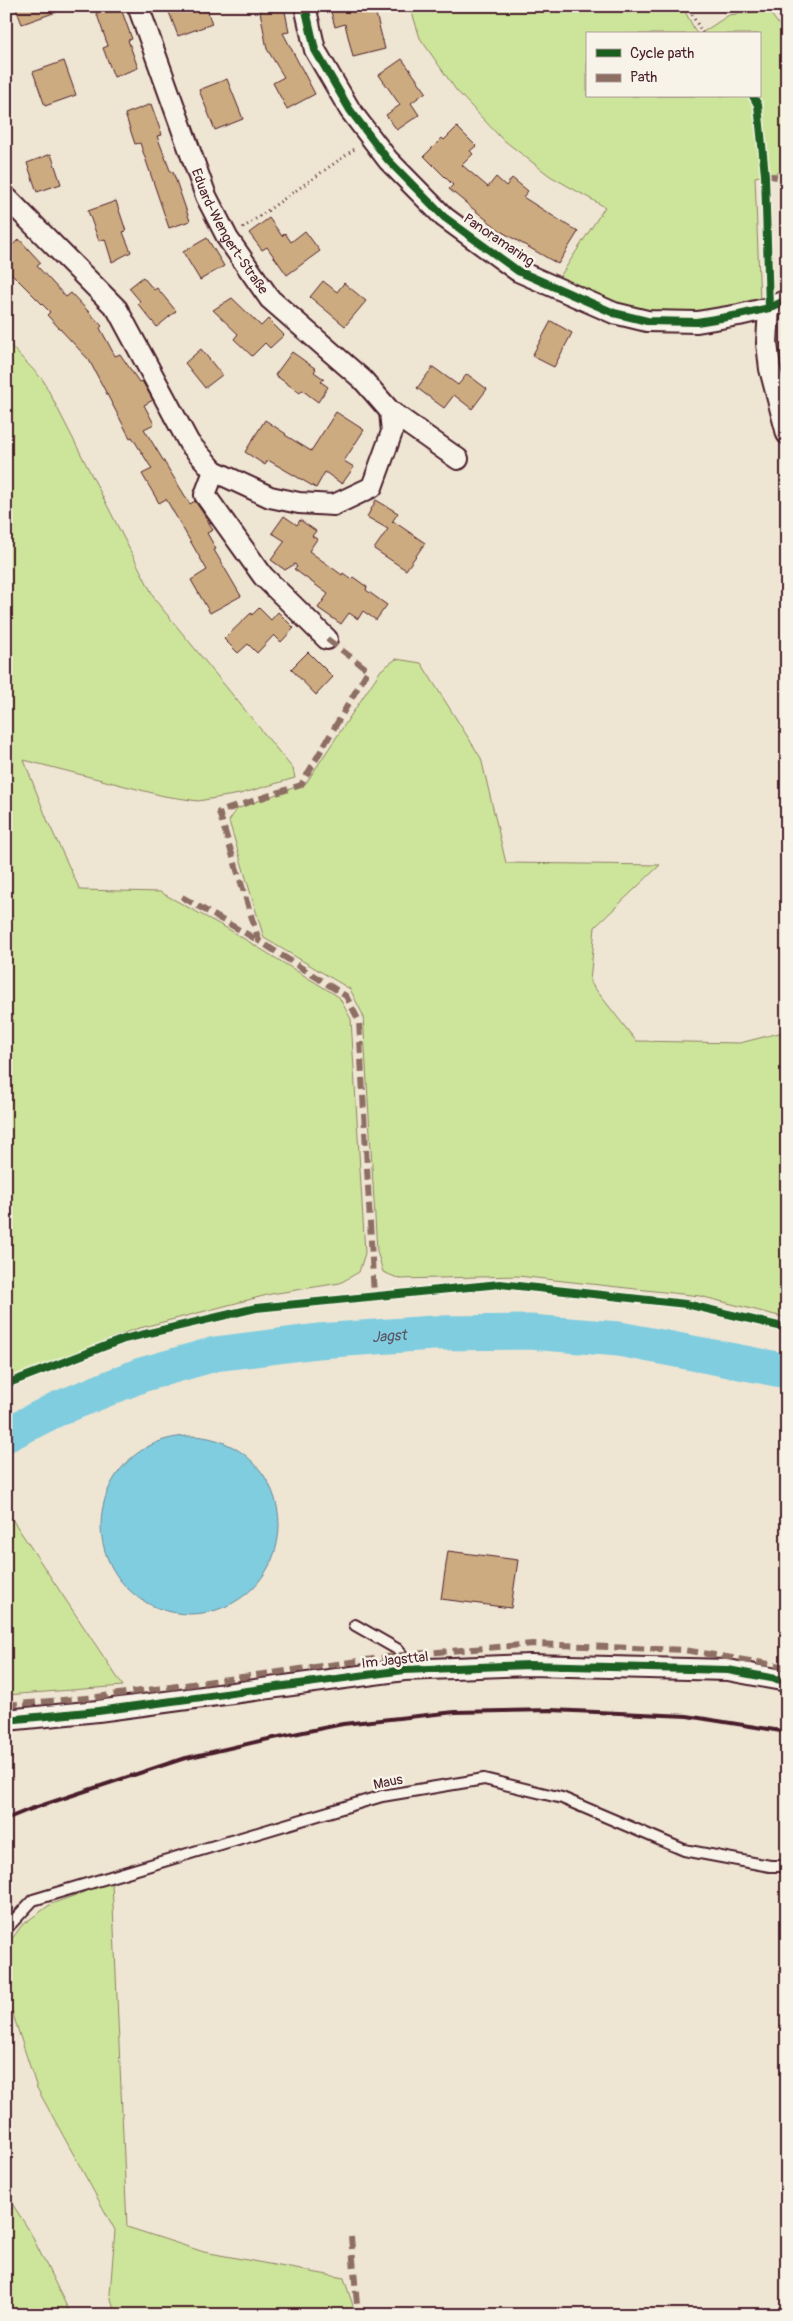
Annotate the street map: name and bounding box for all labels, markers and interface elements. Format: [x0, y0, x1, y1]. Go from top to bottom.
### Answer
legend [586, 32, 760, 98]
text: Cycle path [630, 44, 694, 63]
text: Path [630, 68, 657, 87]
street label: Eduard-Wengert-Straße [188, 166, 272, 297]
street label: Panoramaring [460, 210, 538, 270]
water label: Jagst [371, 1325, 409, 1347]
street label: Im Jagsttal [361, 1648, 429, 1672]
street label: Maus [372, 1770, 405, 1793]

